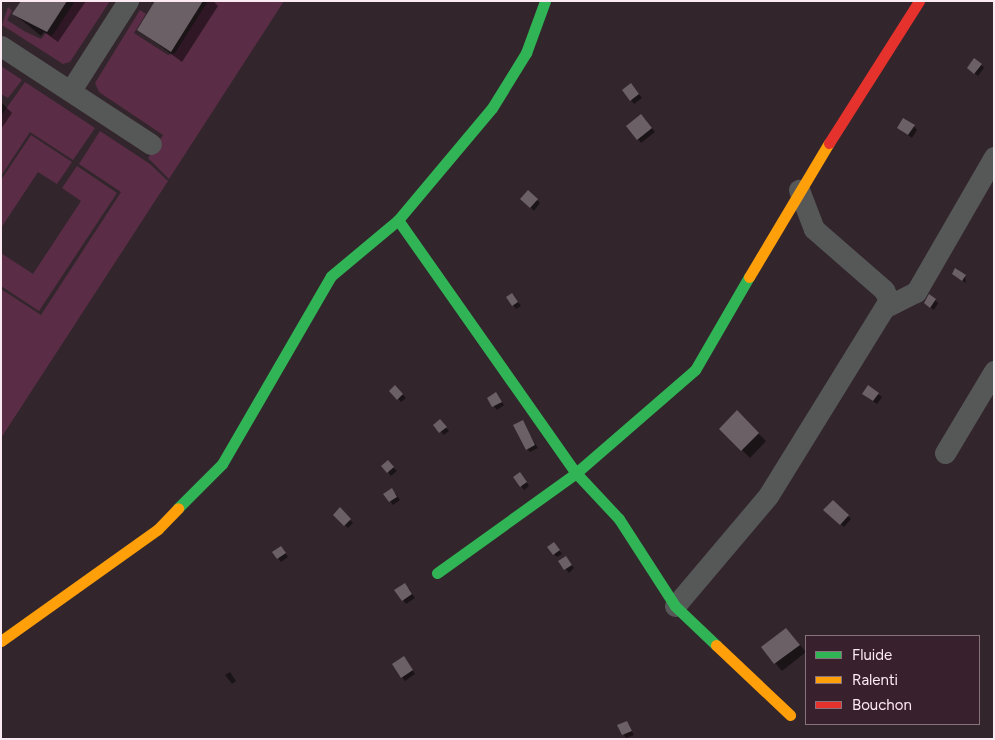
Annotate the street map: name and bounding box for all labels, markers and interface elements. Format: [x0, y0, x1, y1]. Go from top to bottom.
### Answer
legend [805, 635, 980, 725]
text: Fluide [852, 646, 892, 664]
text: Ralenti [852, 671, 898, 689]
text: Bouchon [852, 696, 912, 714]

